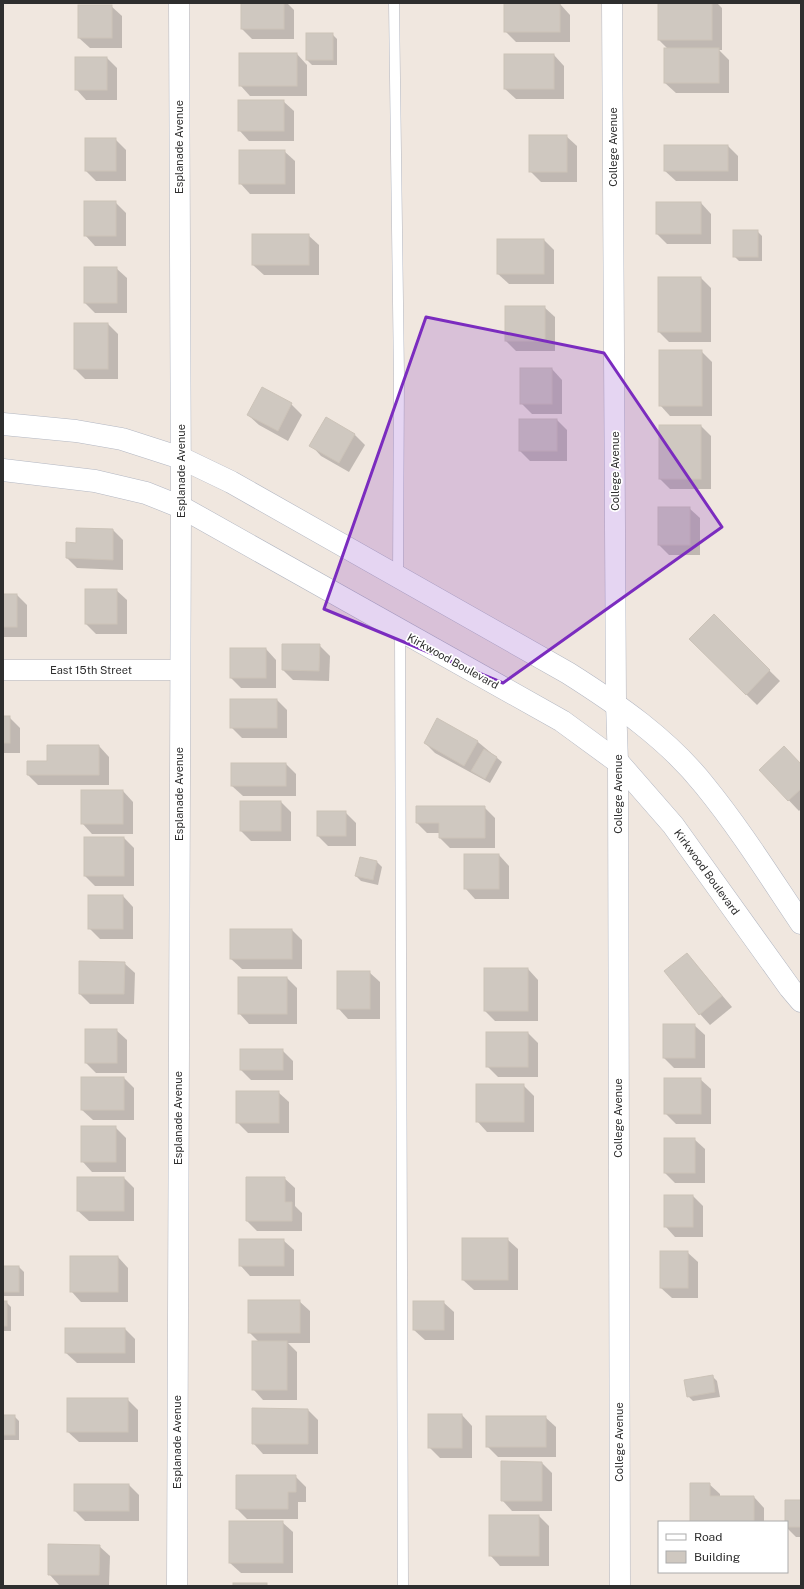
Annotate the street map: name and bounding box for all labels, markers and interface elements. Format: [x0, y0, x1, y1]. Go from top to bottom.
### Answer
street label: Esplanade Avenue [173, 100, 185, 194]
street label: College Avenue [607, 107, 619, 187]
street label: Esplanade Avenue [175, 424, 187, 518]
street label: College Avenue [609, 431, 621, 511]
street label: Kirkwood Boulevard [405, 631, 501, 691]
street label: East 15th Street [50, 664, 132, 676]
street label: Esplanade Avenue [173, 747, 185, 841]
street label: College Avenue [612, 754, 624, 834]
street label: Kirkwood Boulevard [672, 827, 742, 917]
street label: Esplanade Avenue [172, 1071, 184, 1165]
street label: College Avenue [612, 1078, 624, 1158]
street label: Esplanade Avenue [171, 1395, 183, 1489]
street label: College Avenue [613, 1402, 625, 1482]
legend [658, 1521, 788, 1573]
text: Road [694, 1530, 722, 1544]
text: Building [694, 1550, 740, 1564]

